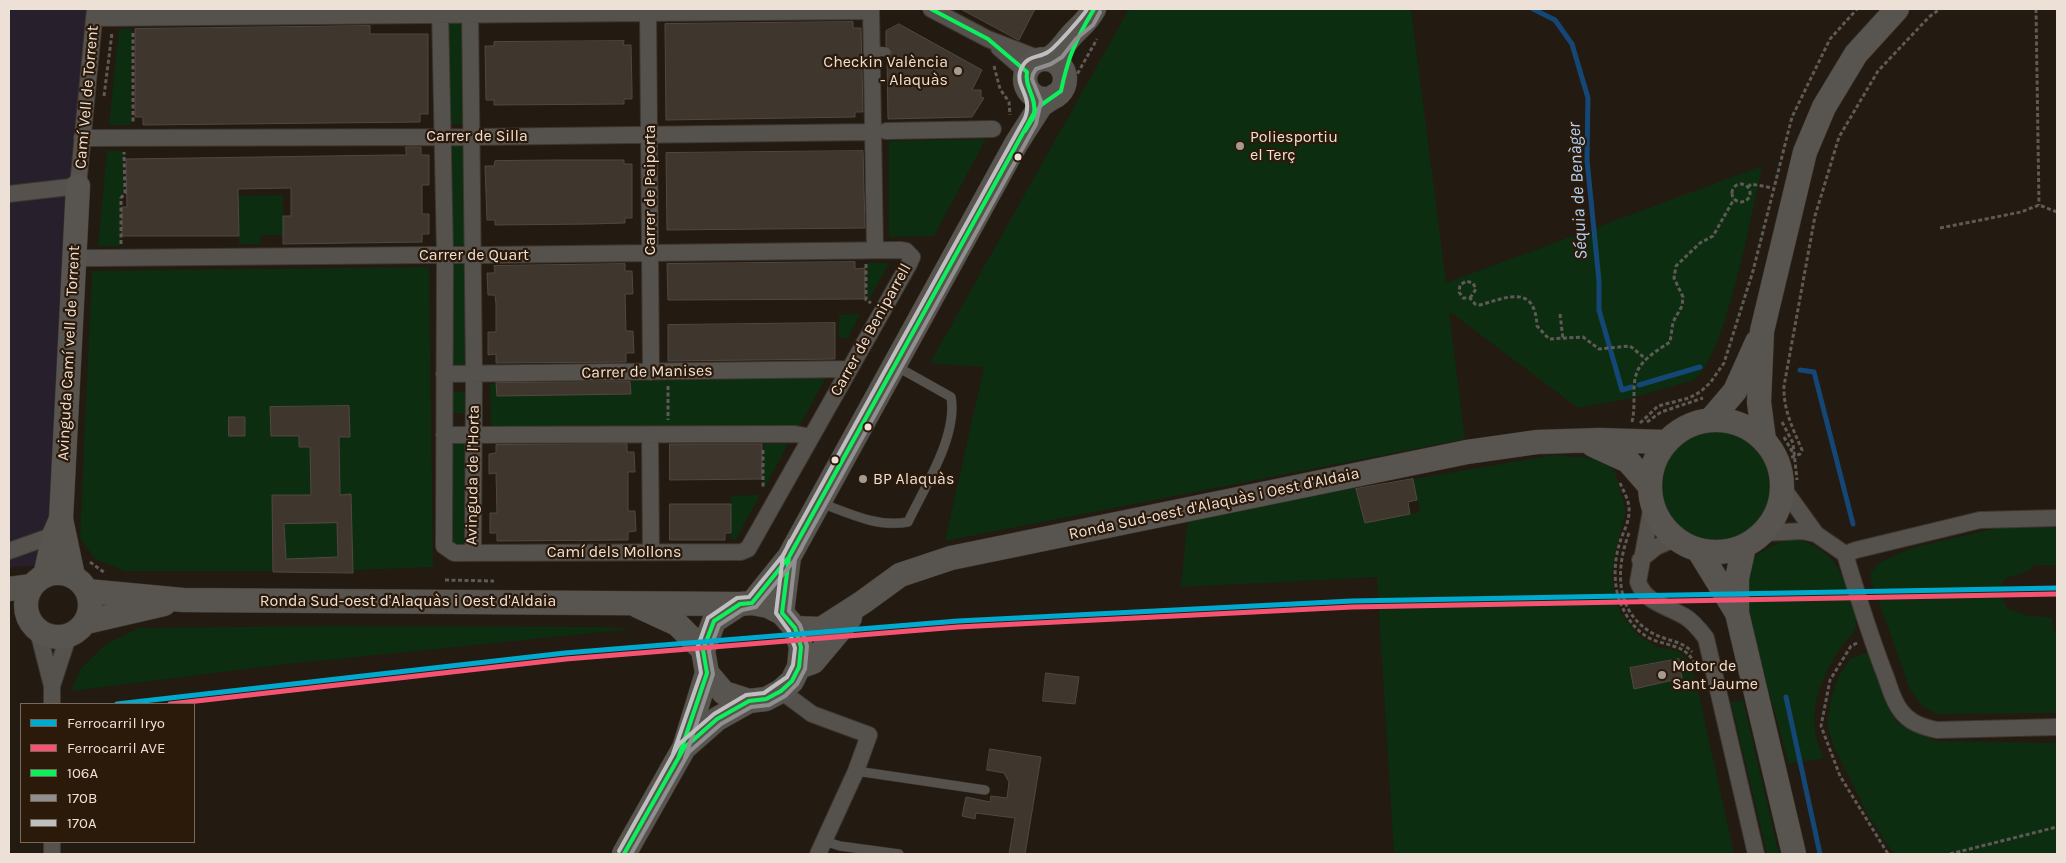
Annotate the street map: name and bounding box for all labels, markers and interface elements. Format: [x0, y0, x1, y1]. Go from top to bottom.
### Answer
street label: Camí Vell de Torrent [71, 24, 103, 170]
place label: Checkin València - Alaquàs [823, 52, 948, 90]
marker: Checkin València - Alaquàs [952, 65, 964, 77]
water label: Séquia de Benàger [1564, 122, 1592, 260]
street label: Carrer de Paiporta [640, 125, 660, 255]
street label: Carrer de Silla [426, 126, 528, 146]
place label: Poliesportiu el Terç [1250, 127, 1338, 165]
marker: Poliesportiu el Terç [1234, 140, 1246, 152]
unlabelled marker [1013, 152, 1023, 162]
street label: Avinguda Camí vell de Torrent [54, 245, 84, 461]
street label: Carrer de Quart [419, 245, 529, 265]
street label: Carrer de Beniparrell [826, 260, 916, 400]
street label: Carrer de Manises [581, 361, 713, 383]
street label: Avinguda de l'Horta [462, 405, 484, 545]
unlabelled marker [863, 422, 873, 432]
unlabelled marker [830, 455, 840, 465]
street label: Ronda Sud-oest d'Alaquàs i Oest d'Aldaia [1067, 464, 1361, 544]
place label: BP Alaquàs [873, 469, 954, 489]
marker: BP Alaquàs [857, 473, 869, 485]
street label: Camí dels Mollons [547, 542, 681, 562]
street label: Ronda Sud-oest d'Alaquàs i Oest d'Aldaia [260, 591, 556, 611]
place label: Motor de Sant Jaume [1672, 656, 1758, 694]
marker: Motor de Sant Jaume [1656, 669, 1668, 681]
legend [20, 703, 195, 843]
text: Ferrocarril Iryo [67, 714, 165, 732]
text: Ferrocarril AVE [67, 739, 165, 757]
text: 106A [67, 764, 98, 782]
text: 170B [67, 789, 97, 807]
text: 170A [67, 814, 97, 832]

